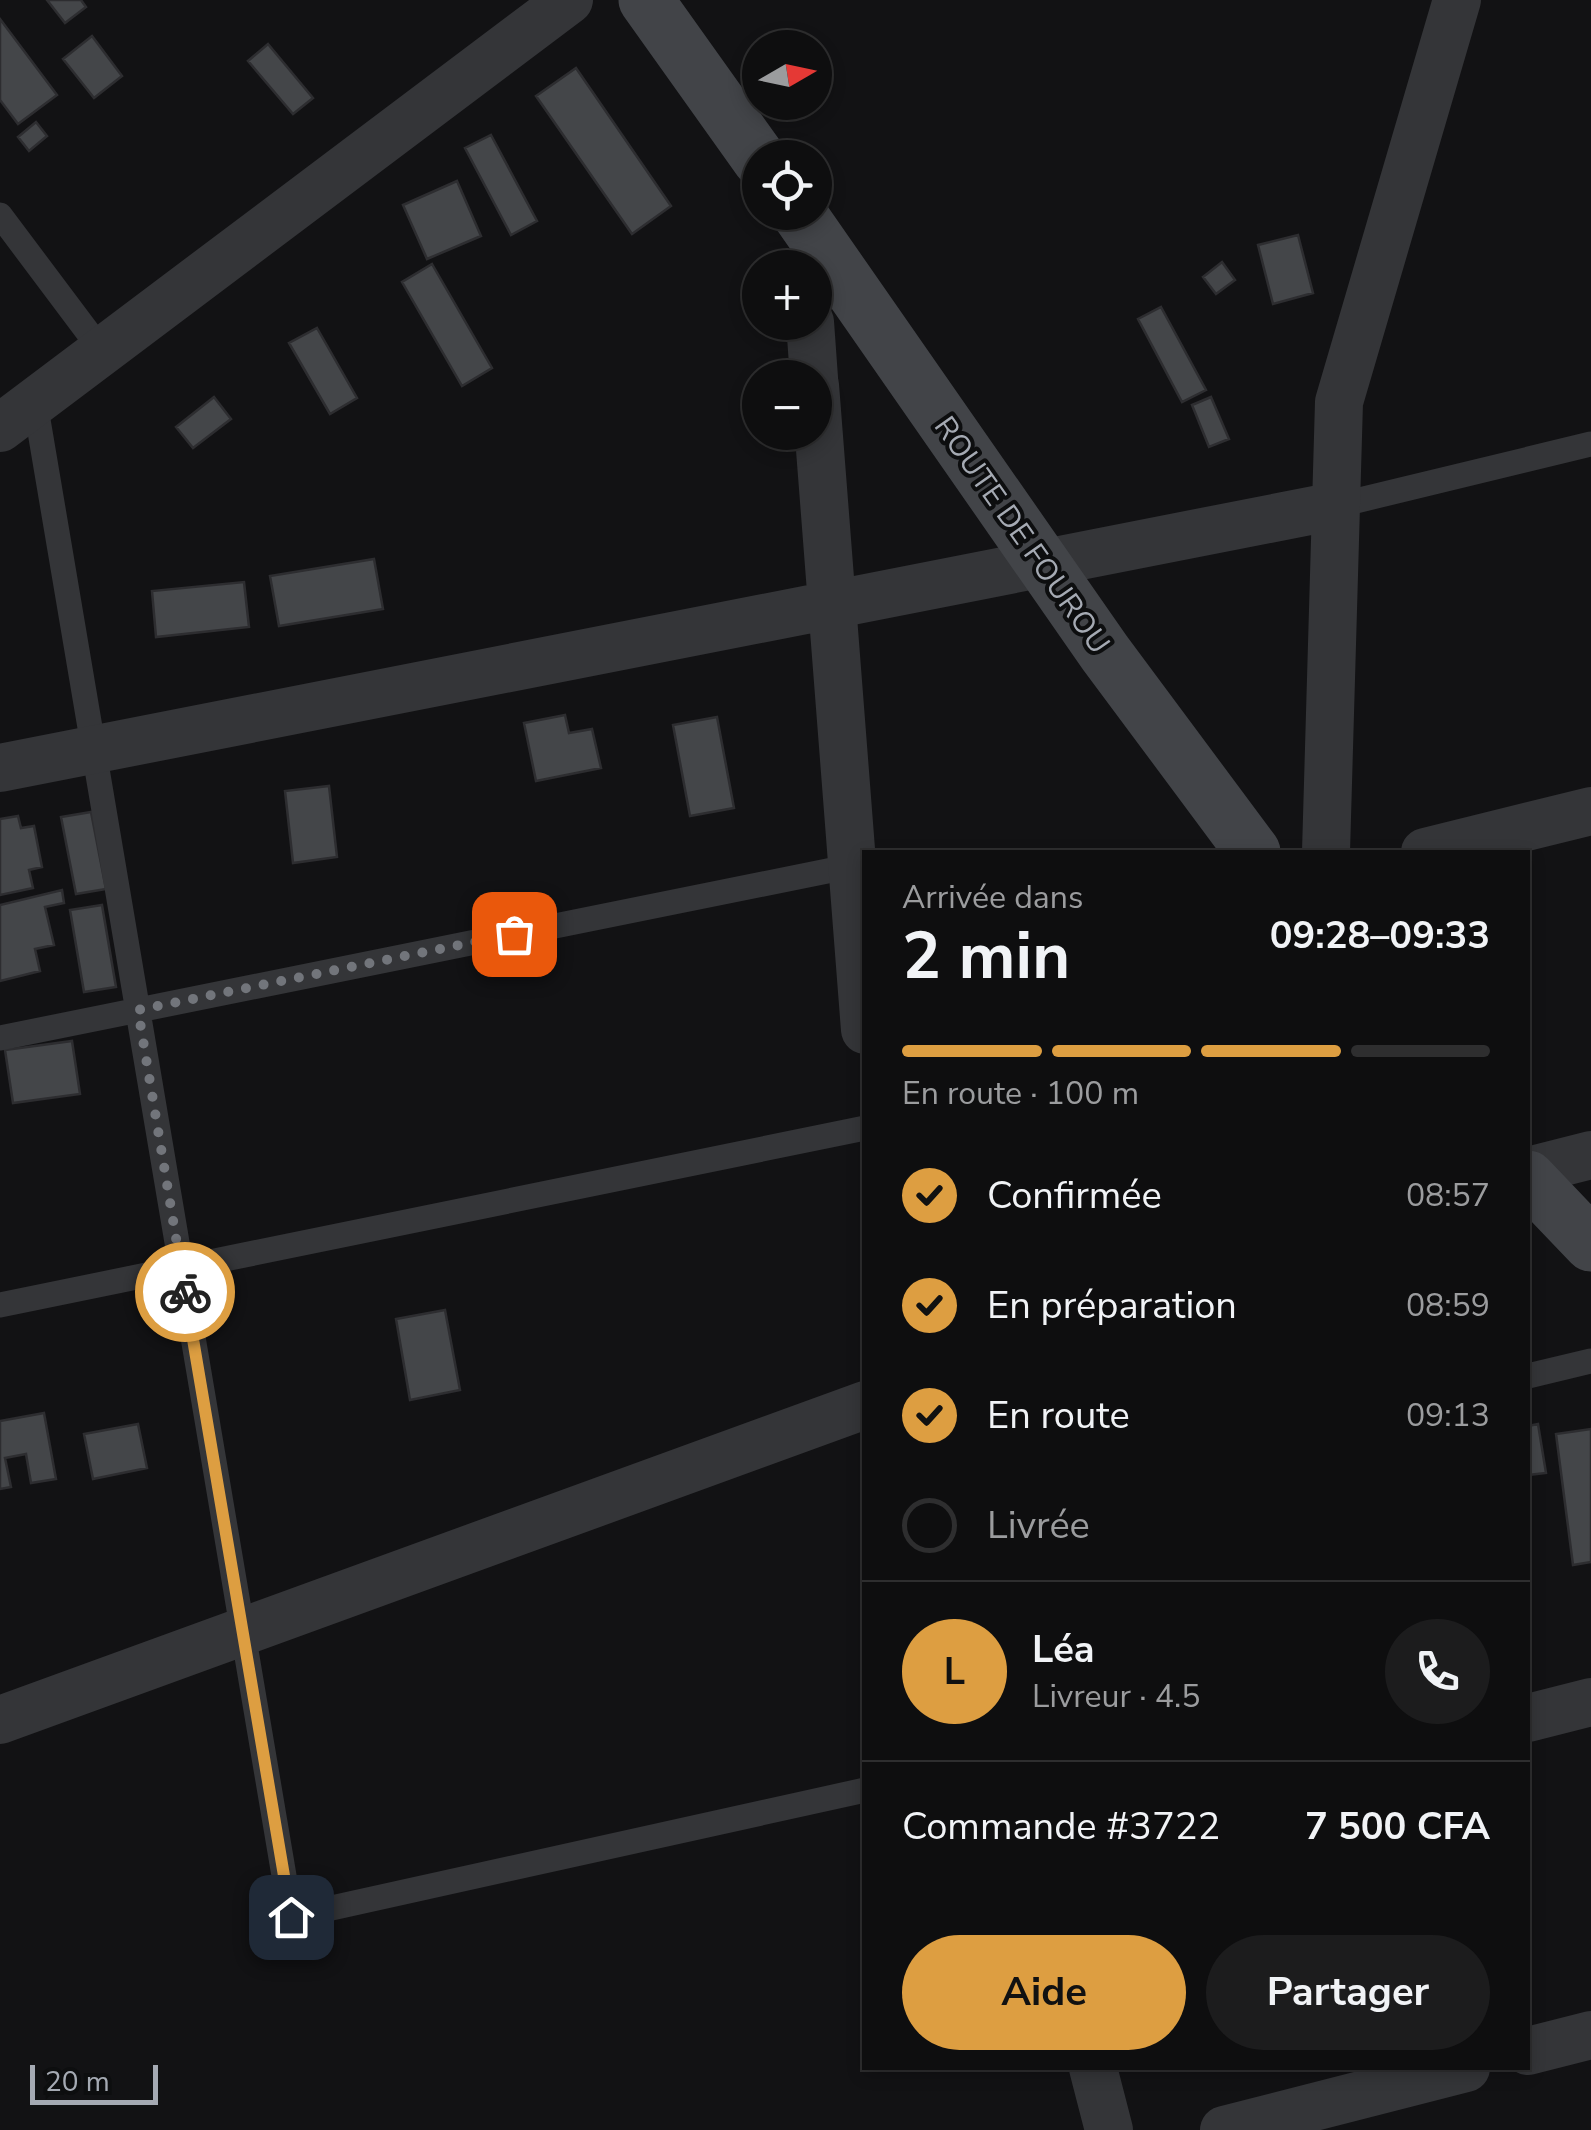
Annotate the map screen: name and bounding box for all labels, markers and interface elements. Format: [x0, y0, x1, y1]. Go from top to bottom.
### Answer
north arrow [742, 30, 832, 120]
map controls [742, 30, 832, 450]
button: locate [742, 140, 832, 230]
button: + [742, 250, 832, 340]
button: − [742, 360, 832, 450]
street label: ROUTE DE FOUROU [924, 408, 1119, 662]
text: Arrivée dans [902, 876, 1083, 919]
pin [472, 892, 557, 977]
icon: bag [487, 907, 542, 962]
text: 09:28–09:33 [1270, 910, 1490, 961]
text: 2 min [902, 912, 1070, 1001]
text: En route · 100 m [902, 1072, 1139, 1115]
icon: check [902, 1168, 957, 1223]
text: Confirmée [987, 1170, 1162, 1221]
text: 08:57 [1406, 1174, 1490, 1217]
courier [135, 1242, 235, 1342]
icon: bike [158, 1265, 213, 1320]
icon: check [902, 1278, 957, 1333]
text: En préparation [987, 1280, 1237, 1331]
text: 08:59 [1406, 1284, 1490, 1327]
icon: check [902, 1388, 957, 1443]
text: En route [987, 1390, 1130, 1441]
text: 09:13 [1406, 1394, 1490, 1437]
text: Livrée [987, 1500, 1090, 1551]
button: phone [1385, 1619, 1490, 1724]
text: Léa [1032, 1624, 1095, 1675]
text: L [944, 1646, 965, 1697]
text: Livreur · 4.5 [1032, 1675, 1200, 1718]
text: Commande #3722 [902, 1801, 1220, 1852]
text: 7 500 CFA [1305, 1801, 1490, 1852]
pin [249, 1875, 334, 1960]
icon: home [264, 1890, 319, 1945]
button: Aide [902, 1935, 1186, 2050]
button: Partager [1206, 1935, 1490, 2050]
scale bar [30, 2060, 158, 2104]
text: 20 m [45, 2063, 110, 2101]

